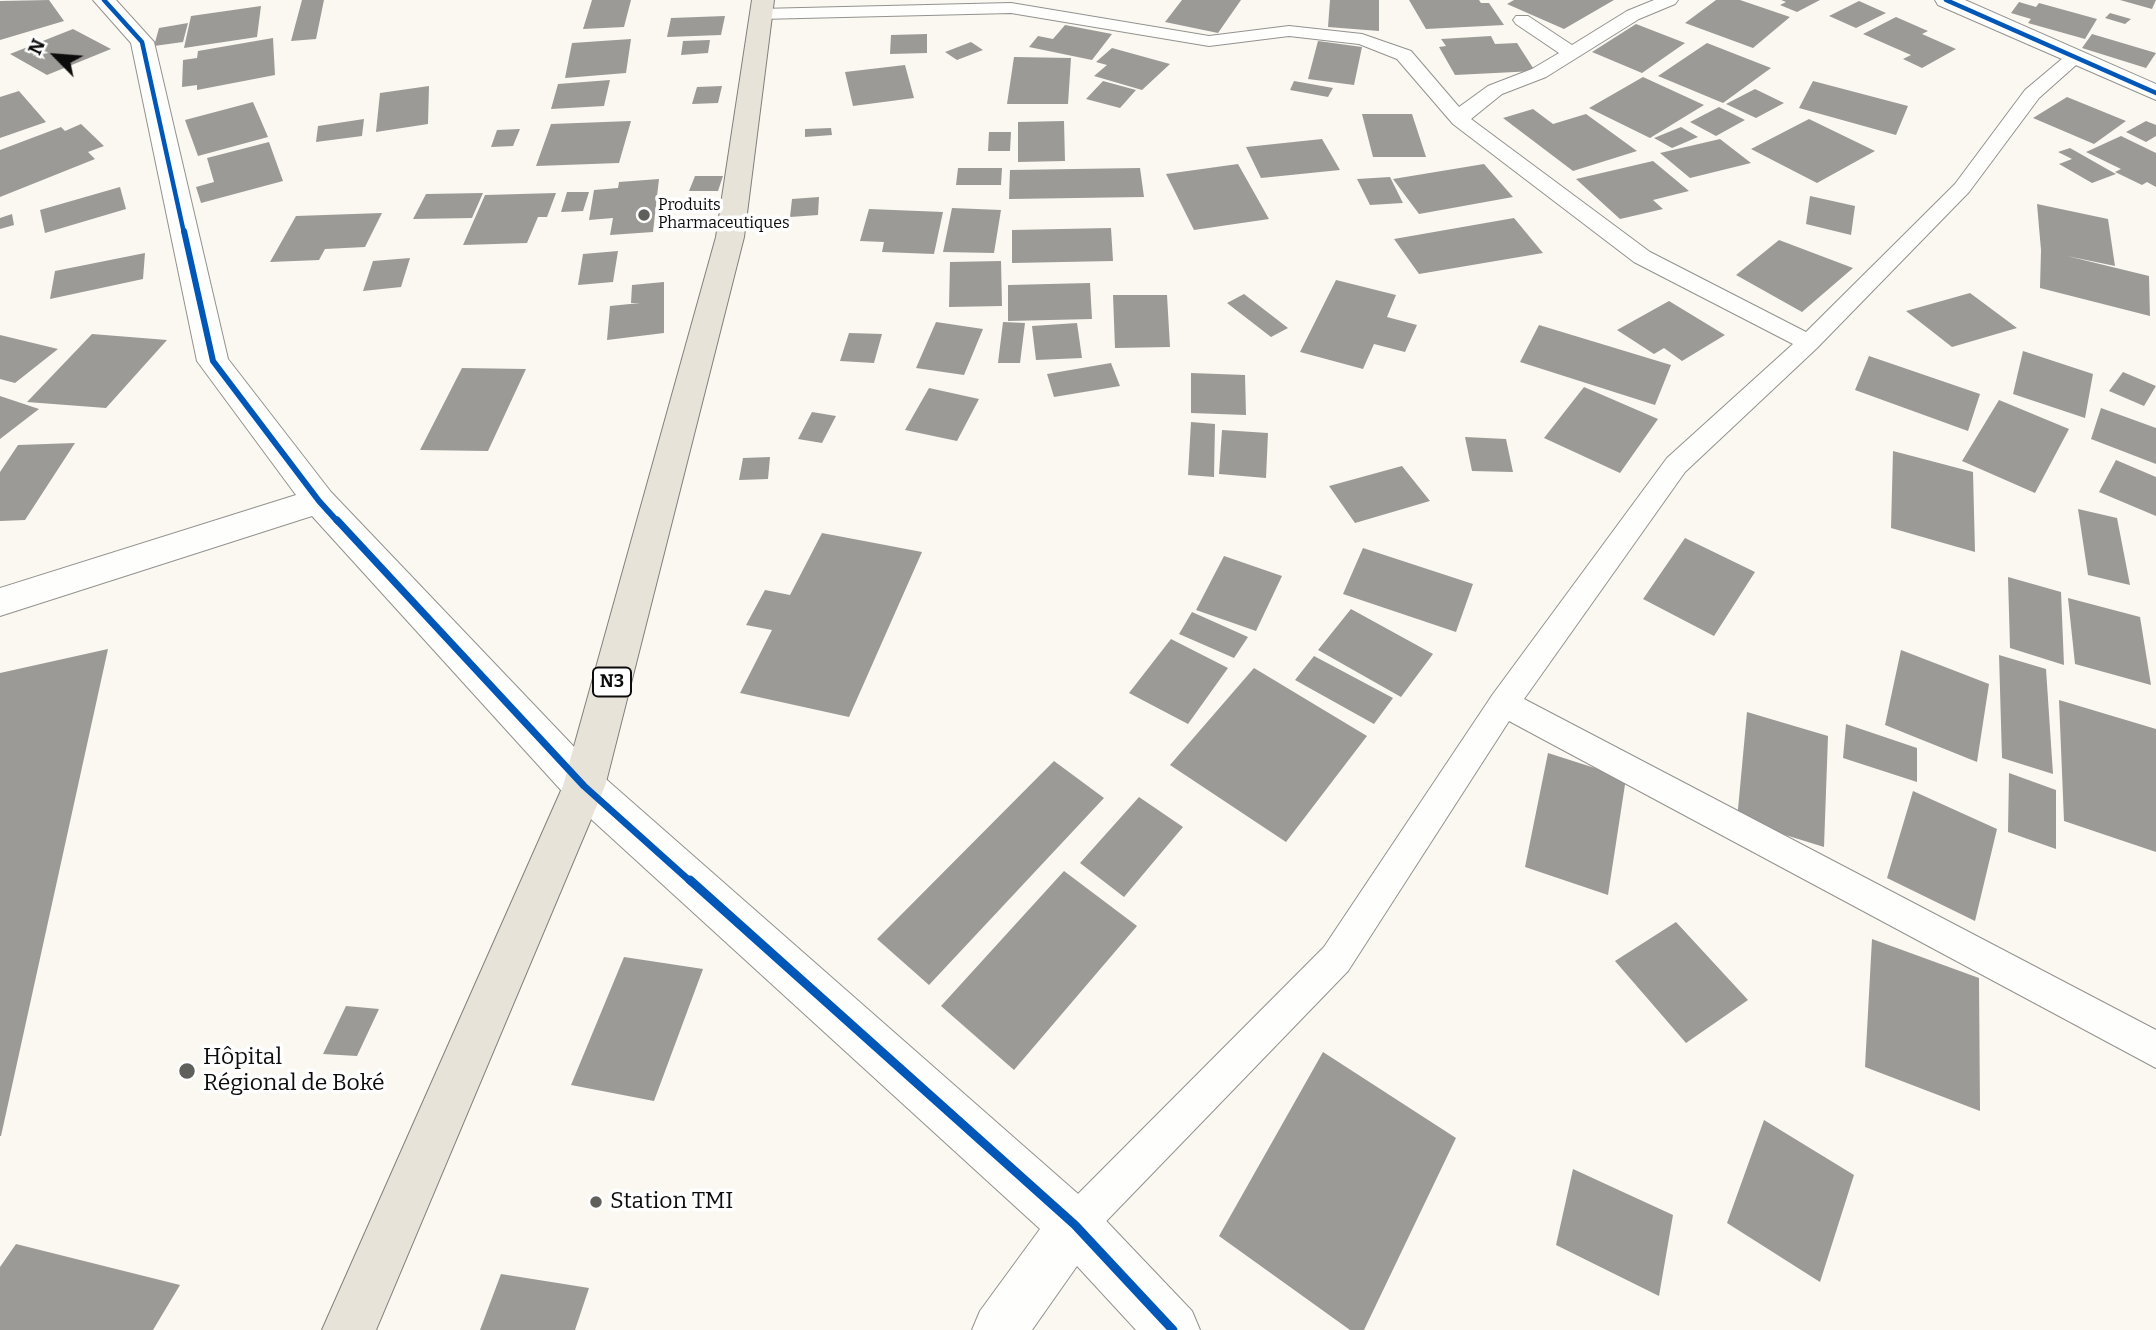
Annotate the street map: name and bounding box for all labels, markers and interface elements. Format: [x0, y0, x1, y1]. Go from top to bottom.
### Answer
north arrow [21, 21, 91, 91]
text: N [23, 35, 50, 58]
place label: Produits Pharmaceutiques [658, 196, 790, 234]
marker: Produits Pharmaceutiques [636, 207, 652, 223]
road number: N3 [593, 668, 631, 696]
place label: Hôpital Régional de Boké [203, 1044, 385, 1098]
marker: Hôpital Régional de Boké [177, 1061, 197, 1081]
place label: Station TMI [610, 1188, 733, 1216]
marker: Station TMI [588, 1194, 604, 1210]

